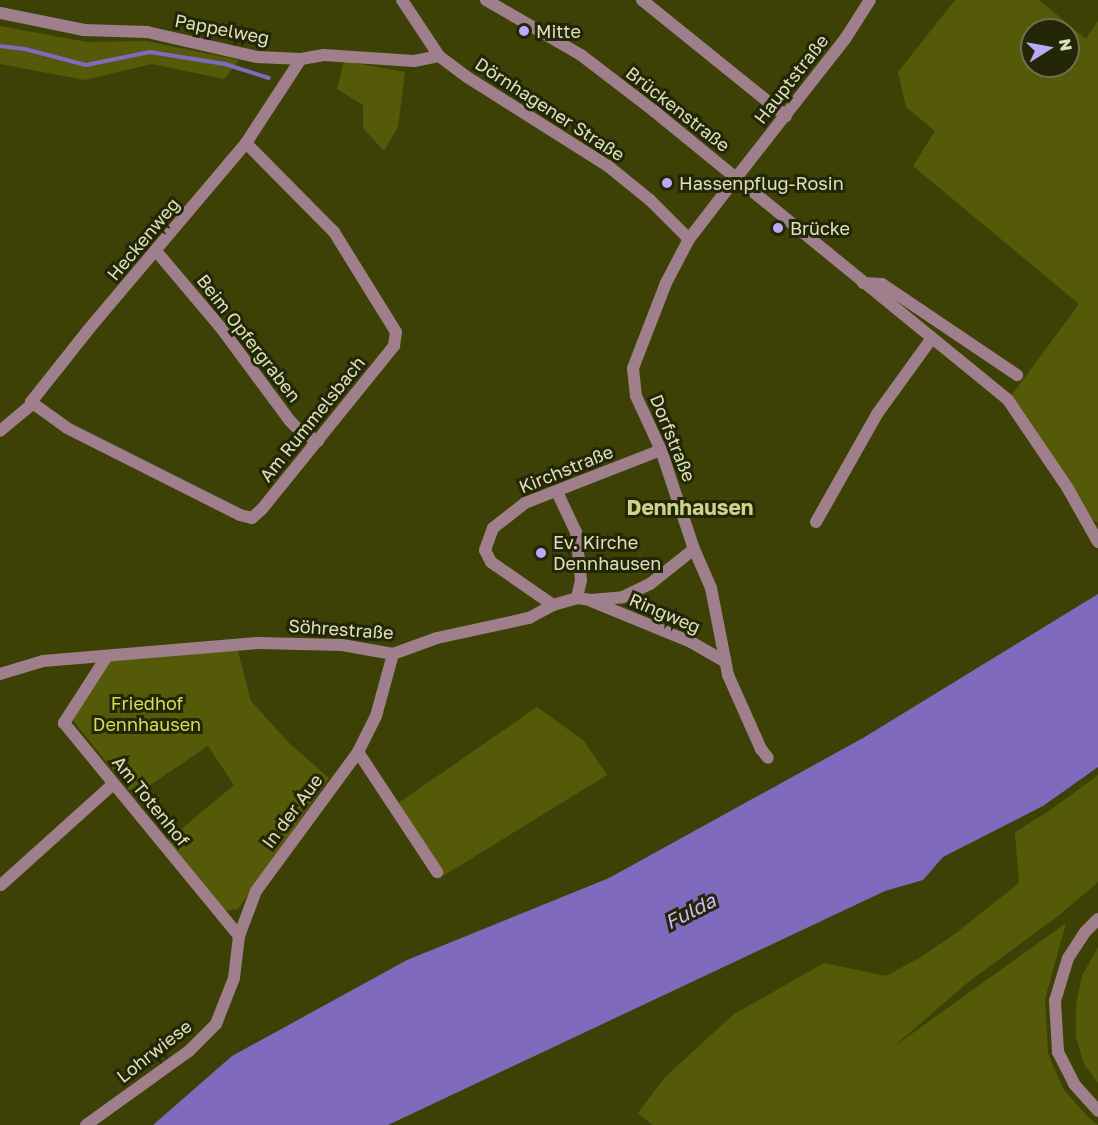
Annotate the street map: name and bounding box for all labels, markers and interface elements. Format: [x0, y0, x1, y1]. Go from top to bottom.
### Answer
street label: Pappelweg [173, 9, 271, 49]
north arrow [1020, 18, 1080, 78]
place label: Mitte [536, 20, 581, 42]
marker: Mitte [517, 24, 531, 38]
street label: Hauptstraße [749, 30, 833, 128]
text: N [1055, 37, 1077, 53]
street label: Dörnhagener Straße [471, 53, 629, 165]
street label: Brückenstraße [622, 62, 734, 156]
place label: Hassenpflug-Rosin [679, 172, 844, 194]
marker: Hassenpflug-Rosin [660, 176, 674, 190]
street label: Heckenweg [102, 193, 184, 285]
place label: Brücke [790, 217, 850, 239]
marker: Brücke [771, 221, 785, 235]
street label: Beim Opfergraben [192, 270, 306, 406]
street label: Am Rummelsbach [255, 352, 369, 486]
street label: Dorfstraße [646, 391, 700, 485]
street label: Kirchstraße [516, 440, 616, 498]
district label: Dennhausen [626, 494, 754, 520]
place label: Ev. Kirche Dennhausen [553, 532, 661, 574]
marker: Ev. Kirche Dennhausen [534, 546, 548, 560]
street label: Ringweg [626, 588, 704, 638]
street label: Söhrestraße [288, 615, 394, 643]
park label: Friedhof Dennhausen [93, 693, 201, 736]
street label: Am Totenhof [108, 752, 194, 850]
street label: In der Aue [257, 770, 327, 852]
water label: Fulda [661, 888, 719, 934]
street label: Lohrwiese [112, 1015, 196, 1087]

